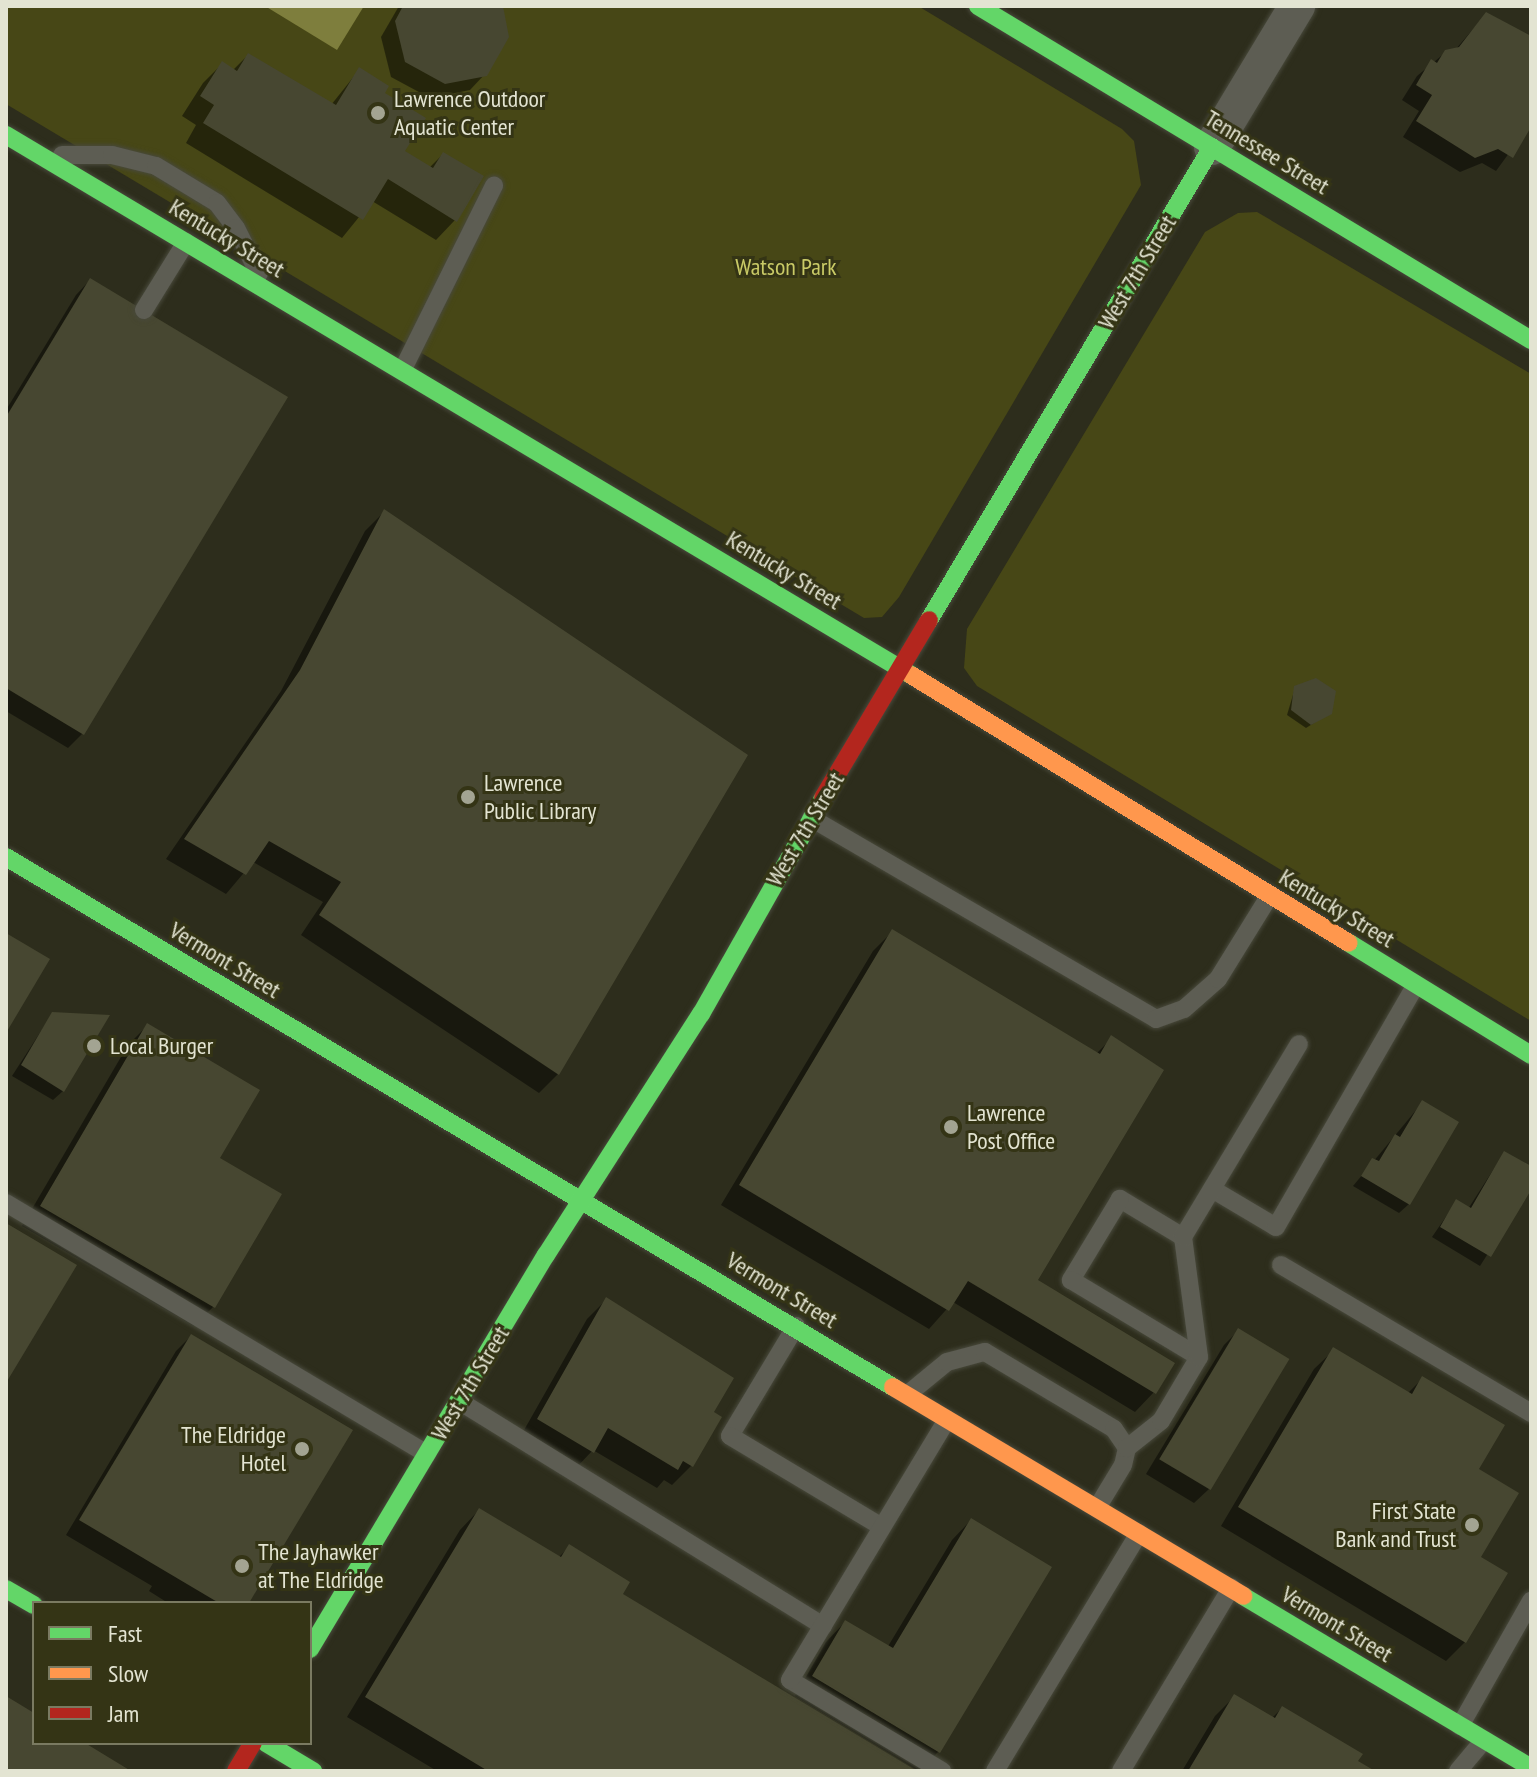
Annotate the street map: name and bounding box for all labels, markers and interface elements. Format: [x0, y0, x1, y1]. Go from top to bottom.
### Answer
place label: Lawrence Outdoor Aquatic Center [394, 85, 545, 141]
marker: Lawrence Outdoor Aquatic Center [369, 104, 387, 122]
street label: Tennessee Street [1200, 104, 1334, 200]
street label: Kentucky Street [164, 192, 290, 284]
street label: West 7th Street [1092, 210, 1182, 334]
park label: Watson Park [735, 253, 837, 281]
street label: Kentucky Street [721, 524, 847, 616]
street label: West 7th Street [760, 767, 850, 891]
place label: Lawrence Public Library [484, 769, 597, 825]
marker: Lawrence Public Library [459, 788, 477, 806]
street label: Kentucky Street [1274, 862, 1400, 954]
street label: Vermont Street [164, 916, 286, 1004]
place label: Local Burger [110, 1032, 213, 1060]
marker: Local Burger [85, 1037, 103, 1055]
place label: Lawrence Post Office [967, 1099, 1055, 1155]
marker: Lawrence Post Office [942, 1118, 960, 1136]
street label: Vermont Street [721, 1246, 843, 1334]
street label: West 7th Street [425, 1321, 515, 1445]
place label: The Eldridge Hotel [181, 1421, 286, 1477]
marker: The Eldridge Hotel [293, 1440, 311, 1458]
place label: First State Bank and Trust [1334, 1497, 1456, 1553]
marker: First State Bank and Trust [1463, 1516, 1481, 1534]
place label: The Jayhawker at The Eldridge [258, 1538, 384, 1594]
marker: The Jayhawker at The Eldridge [233, 1557, 251, 1575]
street label: Vermont Street [1276, 1580, 1398, 1668]
legend [32, 1601, 312, 1745]
text: Fast [108, 1618, 142, 1649]
text: Slow [108, 1658, 148, 1689]
text: Jam [108, 1698, 139, 1729]

